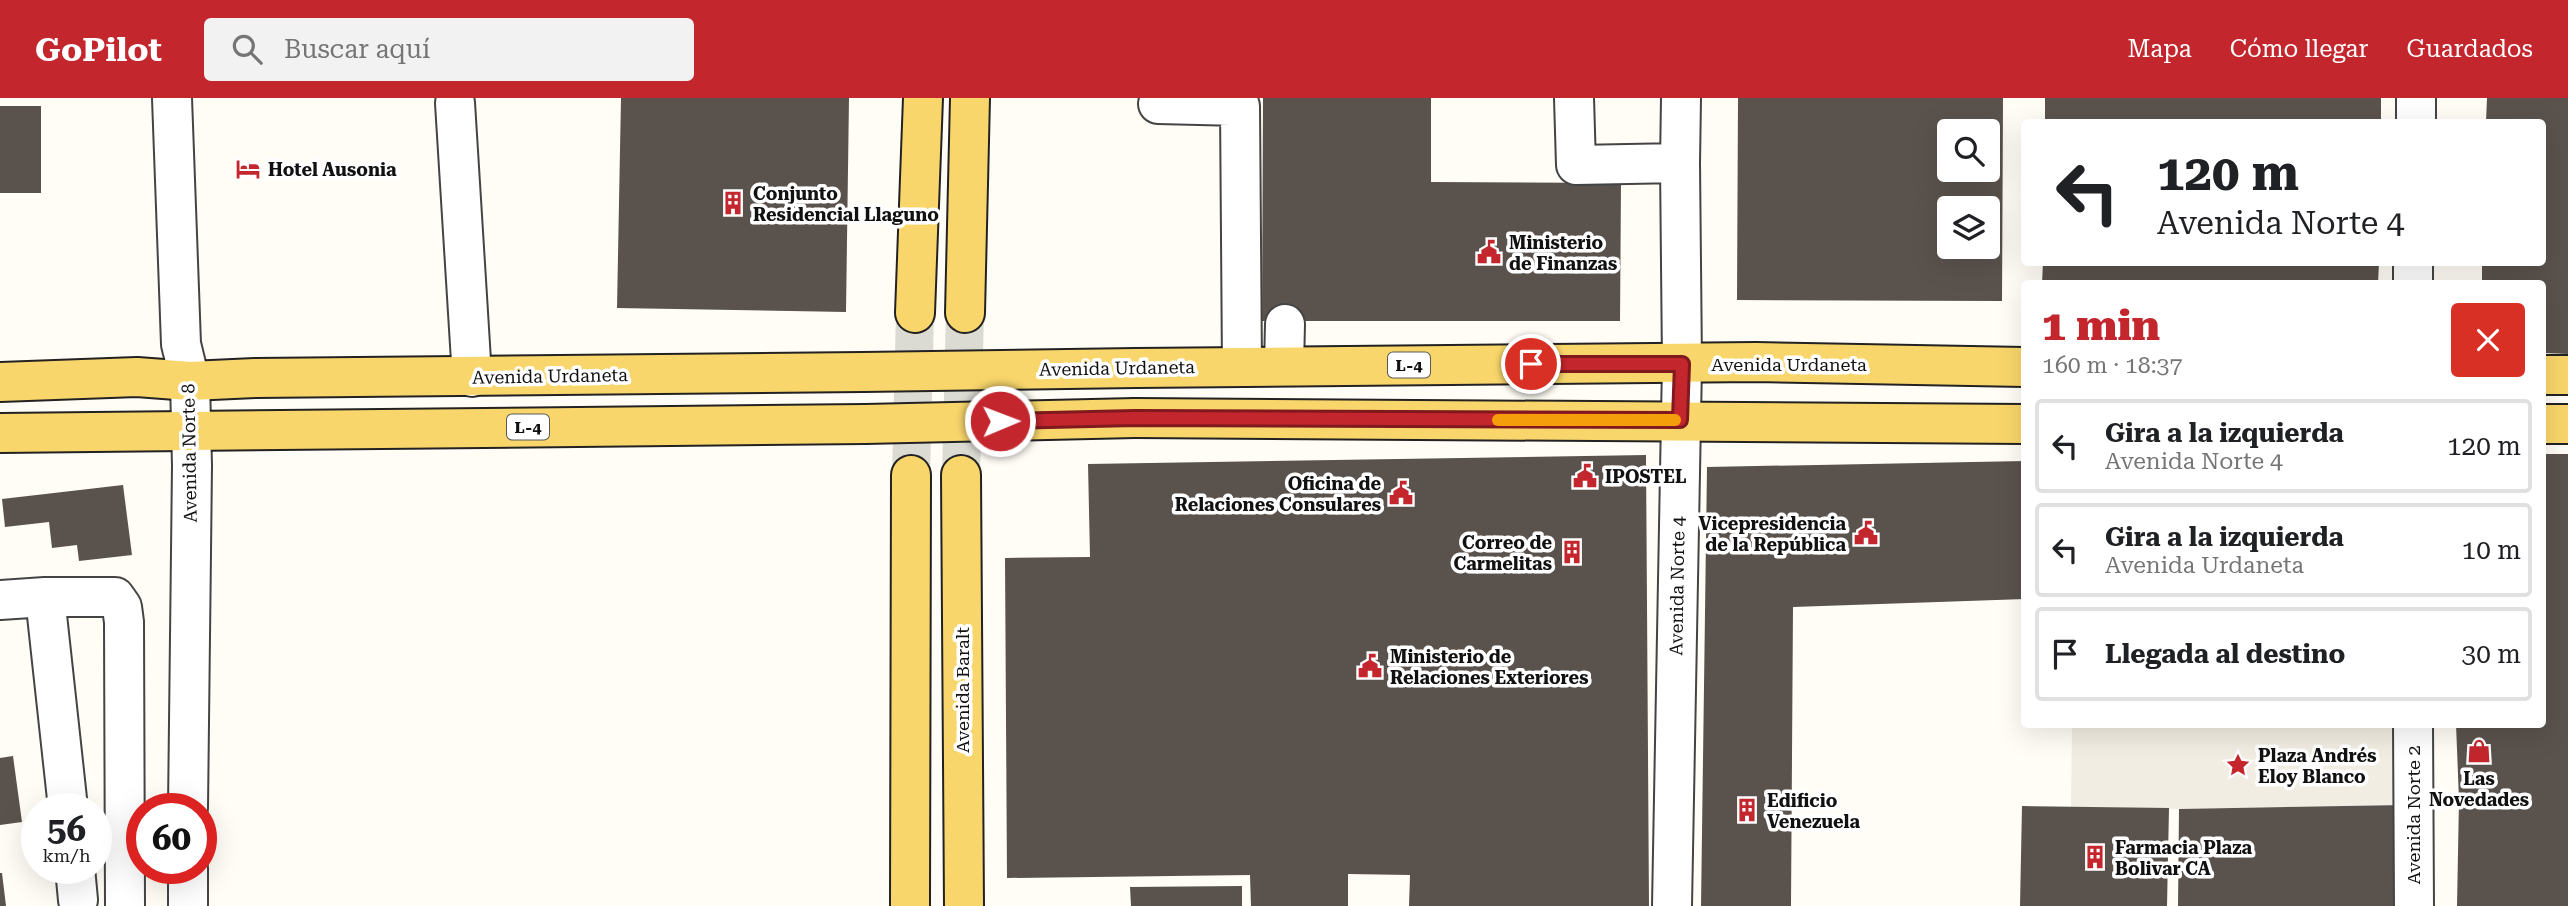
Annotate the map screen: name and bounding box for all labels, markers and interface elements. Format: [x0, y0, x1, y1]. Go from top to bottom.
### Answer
search box [204, 18, 694, 81]
text: GoPilot [35, 30, 162, 69]
icon: search [228, 30, 266, 68]
text: Buscar aquí [284, 34, 430, 64]
text: Mapa [2128, 35, 2192, 63]
text: Cómo llegar [2230, 35, 2368, 63]
text: Guardados [2406, 35, 2533, 63]
map controls [1937, 119, 2000, 259]
button: search [1937, 119, 2000, 182]
text: 120 m [2157, 145, 2299, 202]
icon: left [2042, 147, 2133, 238]
hotel icon: Hotel Ausonia [234, 155, 262, 183]
place label: Hotel Ausonia [268, 159, 397, 180]
place label: Conjunto Residencial Llaguno [753, 183, 939, 225]
building icon: Conjunto Residencial Llaguno [719, 189, 747, 217]
button: layers [1937, 196, 2000, 259]
text: Avenida Norte 4 [2157, 204, 2404, 242]
place label: Ministerio de Finanzas [1509, 232, 1617, 274]
public building icon: Ministerio de Finanzas [1475, 238, 1503, 266]
text: 1 min [2042, 301, 2160, 350]
button: close [2451, 303, 2525, 377]
pin [1501, 334, 1561, 394]
icon: arrive [1512, 345, 1550, 383]
text: 160 m · 18:37 [2042, 352, 2182, 379]
road number: L-4 [1388, 353, 1430, 378]
street label: Avenida Urdaneta [1711, 354, 1867, 375]
street label: Avenida Urdaneta [1039, 356, 1195, 380]
street label: Avenida Urdaneta [472, 364, 628, 388]
street label: Avenida Norte 8 [177, 383, 201, 523]
position arrow [963, 384, 1037, 458]
road number: L-4 [507, 414, 549, 440]
text: Gira a la izquierda [2105, 418, 2344, 448]
icon: left [2046, 427, 2084, 465]
text: 120 m [2447, 431, 2521, 461]
text: Avenida Norte 4 [2105, 448, 2283, 475]
public building icon: IPOSTEL [1571, 462, 1599, 490]
place label: IPOSTEL [1605, 466, 1686, 487]
place label: Oficina de Relaciones Consulares [1175, 473, 1381, 515]
public building icon: Oficina de Relaciones Consulares [1387, 479, 1415, 507]
place label: Vicepresidencia de la República [1698, 513, 1846, 555]
street label: Avenida Norte 4 [1665, 516, 1689, 656]
public building icon: Vicepresidencia de la República [1852, 519, 1880, 547]
text: Gira a la izquierda [2105, 522, 2344, 552]
icon: left [2046, 531, 2084, 569]
place label: Correo de Carmelitas [1454, 532, 1552, 574]
text: 10 m [2462, 535, 2521, 565]
building icon: Correo de Carmelitas [1558, 538, 1586, 566]
text: Avenida Urdaneta [2105, 552, 2304, 579]
street label: Avenida Baralt [952, 627, 973, 753]
icon: arrive [2046, 635, 2084, 673]
text: Llegada al destino [2105, 639, 2345, 669]
text: 30 m [2462, 639, 2521, 669]
place label: Ministerio de Relaciones Exteriores [1390, 646, 1588, 688]
public building icon: Ministerio de Relaciones Exteriores [1356, 652, 1384, 680]
shop icon: Las Novedades [2465, 737, 2493, 765]
place label: Plaza Andrés Eloy Blanco [2258, 745, 2376, 787]
street label: Avenida Norte 2 [2403, 745, 2424, 885]
place icon: Plaza Andrés Eloy Blanco [2224, 751, 2252, 779]
place label: Las Novedades [2429, 768, 2529, 810]
place label: Edificio Venezuela [1767, 790, 1860, 832]
speed limit sign: 60 [126, 793, 217, 884]
building icon: Edificio Venezuela [1733, 796, 1761, 824]
text: 56 [47, 809, 86, 850]
place label: Farmacia Plaza Bolivar CA [2115, 837, 2253, 879]
building icon: Farmacia Plaza Bolivar CA [2081, 843, 2109, 871]
text: km/h [42, 845, 91, 866]

